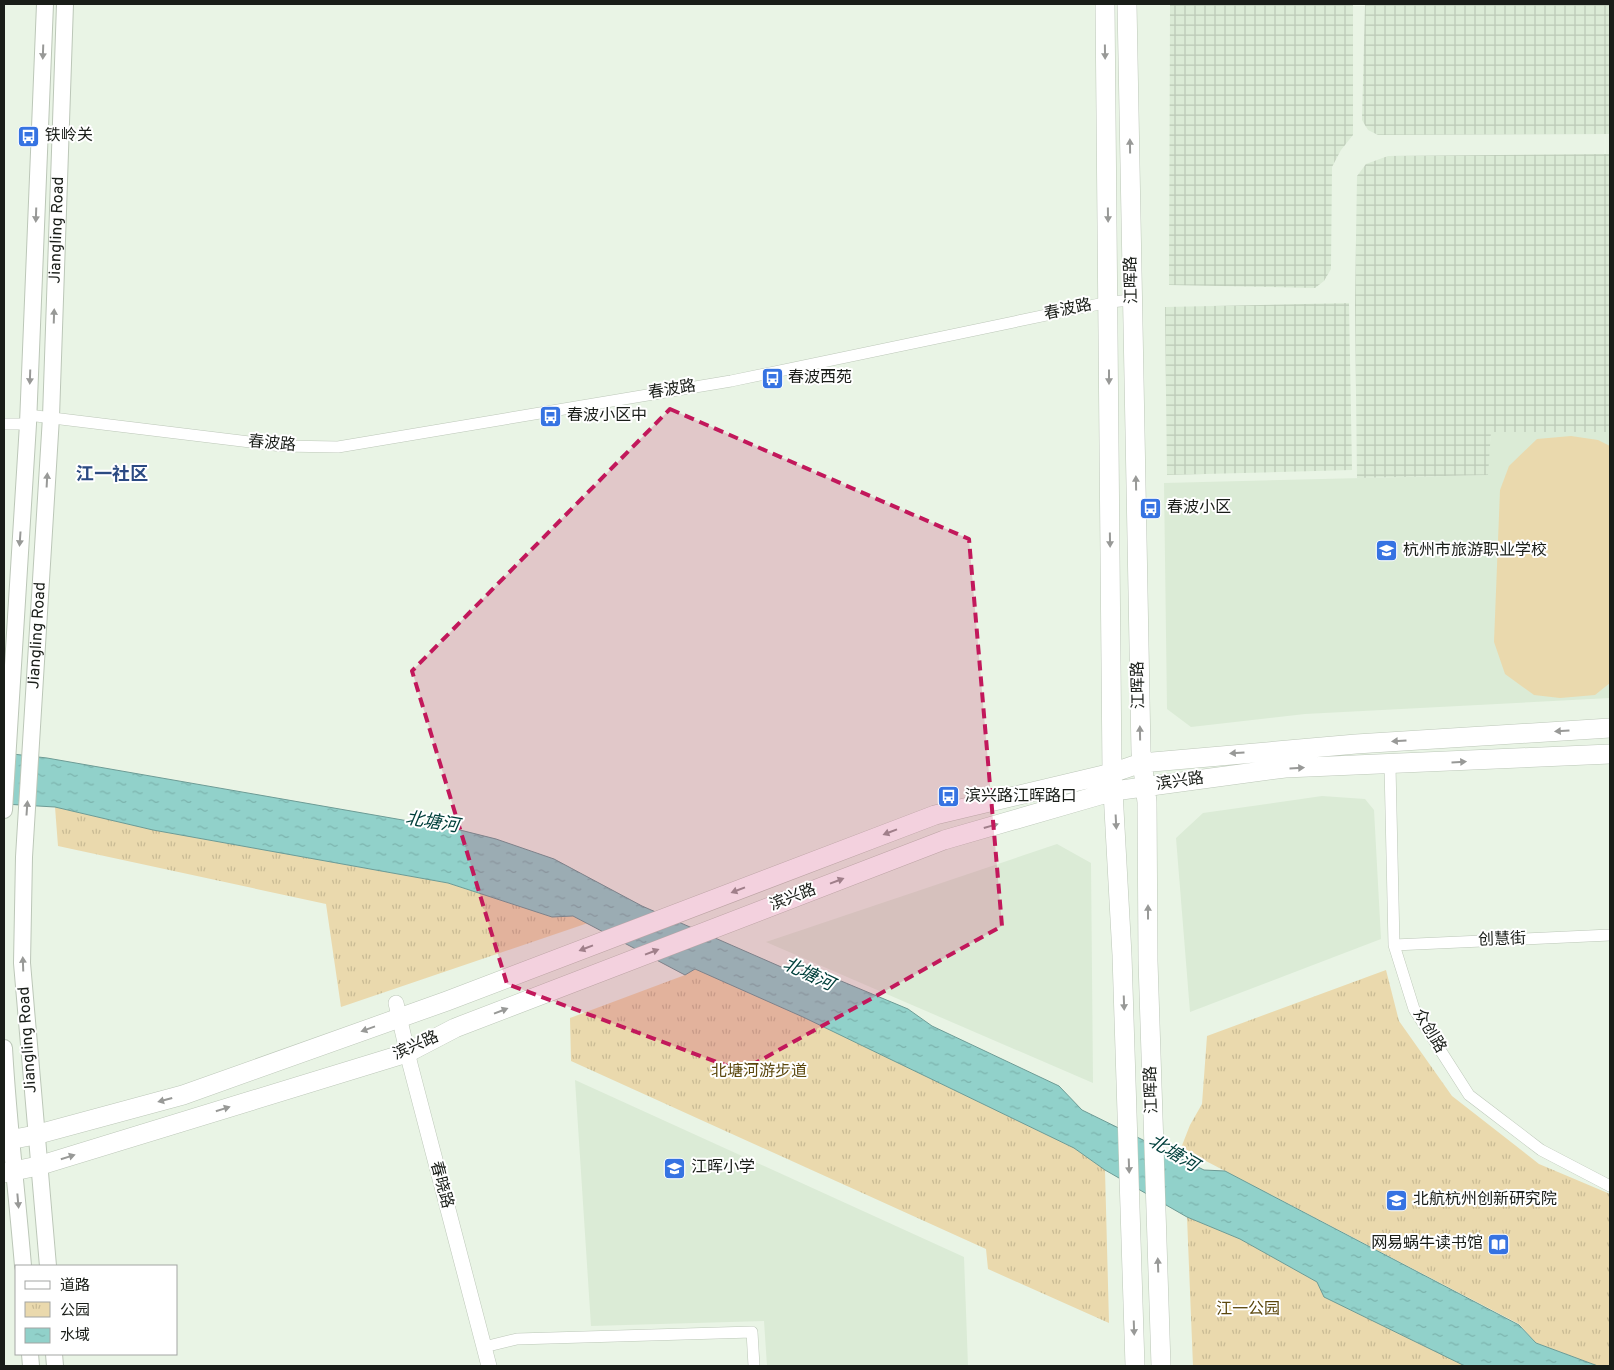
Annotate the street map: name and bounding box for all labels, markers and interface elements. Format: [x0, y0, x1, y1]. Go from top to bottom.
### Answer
one-way arrow [38, 45, 46, 61]
one-way arrow [1101, 45, 1109, 61]
bus stop icon: 铁岭关 [17, 124, 41, 148]
place label: 铁岭关 [45, 126, 93, 146]
one-way arrow [1126, 138, 1134, 154]
street label: Jiangling Road [46, 176, 69, 284]
one-way arrow [32, 207, 40, 223]
one-way arrow [1104, 207, 1112, 223]
street label: 江晖路 [1122, 256, 1142, 304]
street label: 春波路 [1042, 295, 1094, 325]
one-way arrow [51, 308, 59, 324]
bus stop icon: 春波西苑 [760, 366, 784, 390]
place label: 春波西苑 [788, 368, 852, 388]
one-way arrow [25, 369, 33, 385]
one-way arrow [1105, 370, 1113, 386]
street label: 春波路 [647, 376, 697, 404]
bus stop icon: 春波小区中 [539, 404, 563, 428]
place label: 春波小区中 [567, 406, 647, 426]
street label: 春波路 [247, 432, 297, 456]
district label: 江一社区 [76, 464, 148, 487]
one-way arrow [43, 472, 51, 488]
one-way arrow [1132, 475, 1140, 491]
bus stop icon: 春波小区 [1139, 496, 1163, 520]
place label: 春波小区 [1167, 498, 1231, 518]
one-way arrow [16, 532, 24, 548]
one-way arrow [1106, 532, 1114, 548]
school or university icon: 杭州市旅游职业学校 [1375, 539, 1399, 563]
place label: 杭州市旅游职业学校 [1403, 541, 1547, 561]
street label: Jiangling Road [24, 581, 51, 690]
street label: 江晖路 [1129, 661, 1149, 709]
one-way arrow [1136, 725, 1144, 741]
one-way arrow [1553, 727, 1569, 735]
one-way arrow [1391, 737, 1407, 745]
one-way arrow [1229, 749, 1245, 757]
one-way arrow [1452, 757, 1468, 765]
one-way arrow [1289, 763, 1305, 771]
street label: 滨兴路 [1155, 769, 1205, 795]
bus stop icon: 滨兴路江晖路口 [937, 785, 961, 809]
place label: 滨兴路江晖路口 [965, 787, 1077, 807]
one-way arrow [23, 800, 31, 816]
water label: 北塘河 [404, 807, 463, 839]
one-way arrow [1112, 814, 1120, 830]
one-way arrow [984, 822, 999, 830]
one-way arrow [882, 829, 897, 836]
one-way arrow [830, 877, 845, 885]
street label: 滨兴路 [767, 880, 819, 916]
one-way arrow [730, 886, 745, 894]
one-way arrow [1143, 904, 1151, 920]
street label: 创慧街 [1478, 929, 1526, 951]
one-way arrow [578, 944, 593, 952]
one-way arrow [645, 948, 660, 955]
water label: 北塘河 [779, 953, 840, 998]
one-way arrow [18, 956, 26, 972]
street label: Jiangling Road [14, 986, 42, 1094]
one-way arrow [1120, 996, 1128, 1012]
street label: 众创路 [1408, 1005, 1450, 1057]
one-way arrow [494, 1006, 508, 1014]
one-way arrow [360, 1026, 375, 1033]
street label: 滨兴路 [390, 1027, 442, 1065]
park label: 北塘河游步道 [711, 1062, 807, 1082]
street label: 江晖路 [1141, 1066, 1163, 1114]
one-way arrow [157, 1097, 172, 1105]
one-way arrow [216, 1105, 231, 1113]
water label: 北塘河 [1144, 1130, 1205, 1179]
one-way arrow [61, 1152, 76, 1160]
school or university icon: 江晖小学 [663, 1156, 687, 1180]
place label: 江晖小学 [691, 1158, 755, 1178]
one-way arrow [1125, 1158, 1133, 1174]
street label: 春晓路 [425, 1159, 457, 1211]
school or university icon: 北航杭州创新研究院 [1385, 1188, 1409, 1212]
place label: 北航杭州创新研究院 [1413, 1190, 1557, 1210]
one-way arrow [14, 1193, 22, 1209]
library icon: 网易蜗牛读书馆 [1487, 1232, 1511, 1256]
place label: 网易蜗牛读书馆 [1371, 1234, 1483, 1254]
one-way arrow [1153, 1257, 1161, 1273]
legend [15, 1265, 178, 1355]
text: 道路 [60, 1277, 90, 1296]
park label: 江一公园 [1216, 1300, 1280, 1320]
text: 公园 [60, 1302, 90, 1321]
one-way arrow [1130, 1321, 1138, 1337]
text: 水域 [60, 1327, 90, 1346]

